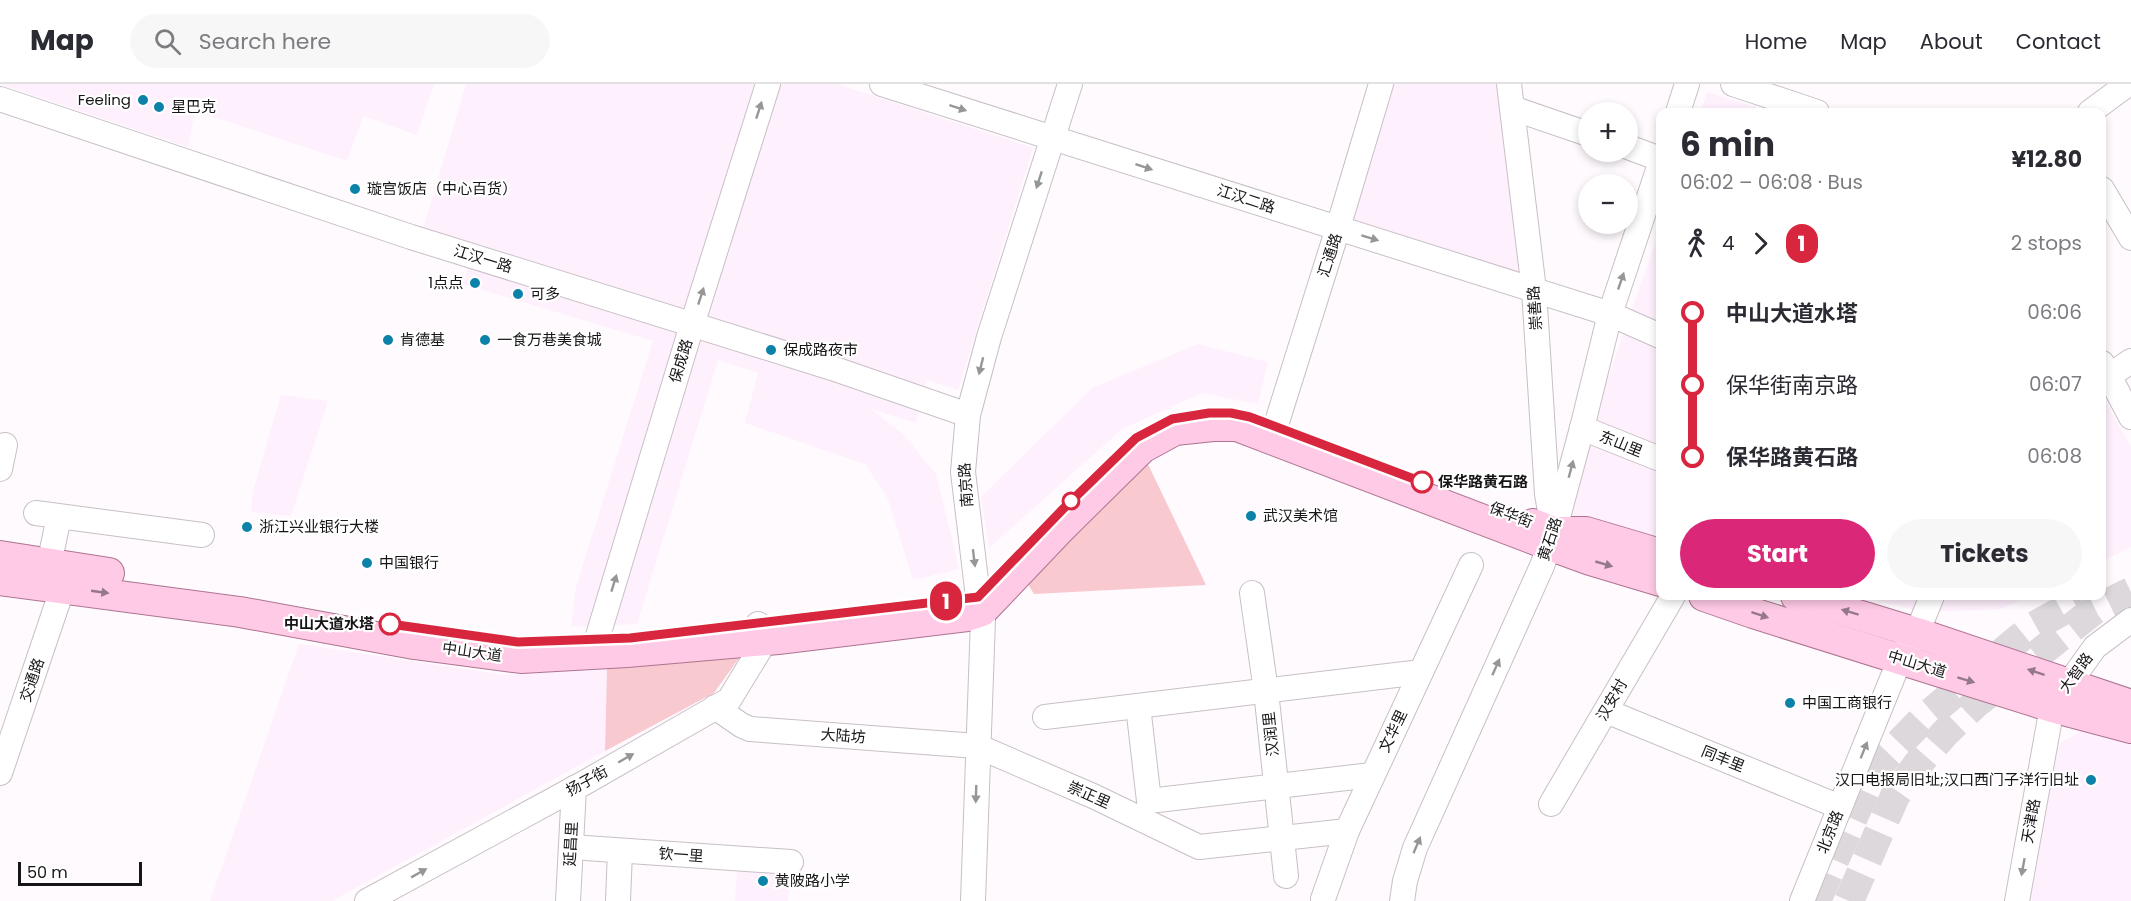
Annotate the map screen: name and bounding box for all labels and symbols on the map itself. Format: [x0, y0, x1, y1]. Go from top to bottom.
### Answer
place label: Feeling [78, 89, 131, 110]
marker: Feeling [136, 93, 150, 107]
place label: 星巴克 [171, 96, 216, 117]
marker: 星巴克 [152, 100, 166, 114]
one-way arrow [755, 101, 765, 119]
one-way arrow [949, 104, 967, 113]
one-way arrow [1135, 163, 1153, 172]
one-way arrow [1034, 171, 1043, 189]
place label: 璇宫饭店（中心百货） [367, 178, 517, 199]
street label: 江汉二路 [1214, 179, 1278, 218]
marker: 璇宫饭店（中心百货） [348, 182, 362, 196]
street label: 汇通路 [1313, 230, 1346, 279]
one-way arrow [1361, 234, 1379, 243]
street label: 江汉一路 [451, 240, 515, 277]
place label: 1点点 [428, 272, 463, 293]
one-way arrow [1617, 272, 1626, 290]
marker: 1点点 [468, 276, 482, 290]
place label: 可多 [530, 283, 560, 304]
street label: 崇善路 [1522, 285, 1547, 331]
marker: 可多 [511, 287, 525, 301]
one-way arrow [697, 287, 706, 305]
place label: 肯德基 [400, 329, 445, 350]
place label: 一食万巷美食城 [497, 329, 602, 350]
marker: 肯德基 [381, 333, 395, 347]
marker: 一食万巷美食城 [478, 333, 492, 347]
street label: 保成路 [664, 336, 697, 385]
place label: 保成路夜市 [783, 339, 858, 360]
marker: 保成路夜市 [764, 343, 778, 357]
one-way arrow [976, 357, 985, 375]
street label: 东山里 [1596, 425, 1646, 462]
one-way arrow [1567, 460, 1576, 478]
street label: 南京路 [953, 462, 978, 508]
marker: 保华路黄石路 [1411, 471, 1433, 493]
place label: 保华路黄石路 [1438, 471, 1528, 492]
unlabelled marker [1062, 492, 1080, 510]
street label: 保华街 [1486, 497, 1536, 532]
place label: 武汉美术馆 [1263, 505, 1338, 526]
marker: 武汉美术馆 [1244, 509, 1258, 523]
street label: 黄石路 [1533, 514, 1566, 563]
place label: 浙江兴业银行大楼 [259, 516, 379, 537]
marker: 浙江兴业银行大楼 [240, 520, 254, 534]
one-way arrow [969, 549, 978, 568]
place label: 中国银行 [379, 552, 439, 573]
marker: 中国银行 [360, 556, 374, 570]
one-way arrow [1595, 560, 1613, 570]
one-way arrow [610, 574, 619, 592]
line badge: 1 [926, 582, 966, 620]
one-way arrow [90, 588, 109, 597]
one-way arrow [1841, 607, 1859, 616]
one-way arrow [1751, 611, 1769, 620]
place label: 中山大道水塔 [284, 613, 374, 634]
marker: 中山大道水塔 [379, 613, 401, 635]
street label: 中山大道 [441, 637, 503, 666]
street label: 中山大道 [1885, 645, 1949, 682]
street label: 大智路 [2054, 648, 2097, 697]
street label: 交通路 [14, 655, 49, 705]
one-way arrow [1492, 658, 1501, 675]
one-way arrow [2027, 667, 2045, 677]
street label: 汉安村 [1591, 675, 1632, 724]
one-way arrow [1957, 675, 1975, 685]
place label: 中国工商银行 [1802, 692, 1892, 713]
marker: 中国工商银行 [1783, 696, 1797, 710]
street label: 文华里 [1373, 706, 1412, 756]
street label: 汉润里 [1258, 711, 1283, 758]
street label: 大陆坊 [820, 723, 866, 748]
street label: 同丰里 [1698, 740, 1748, 777]
one-way arrow [1859, 740, 1869, 758]
one-way arrow [618, 753, 634, 764]
street label: 扬子街 [562, 760, 612, 801]
place label: 汉口电报局旧址;汉口西门子洋行旧址 [1835, 769, 2079, 790]
marker: 汉口电报局旧址;汉口西门子洋行旧址 [2084, 773, 2098, 787]
street label: 崇正里 [1064, 776, 1114, 813]
one-way arrow [971, 785, 981, 804]
street label: 天津路 [2016, 797, 2045, 845]
street label: 北京路 [1811, 807, 1848, 857]
street label: 延昌里 [559, 821, 582, 867]
one-way arrow [1412, 835, 1422, 853]
street label: 钦一里 [658, 842, 704, 867]
one-way arrow [2018, 858, 2027, 877]
scale bar [18, 859, 142, 886]
one-way arrow [410, 868, 427, 878]
place label: 黄陂路小学 [775, 870, 850, 891]
marker: 黄陂路小学 [756, 874, 770, 888]

